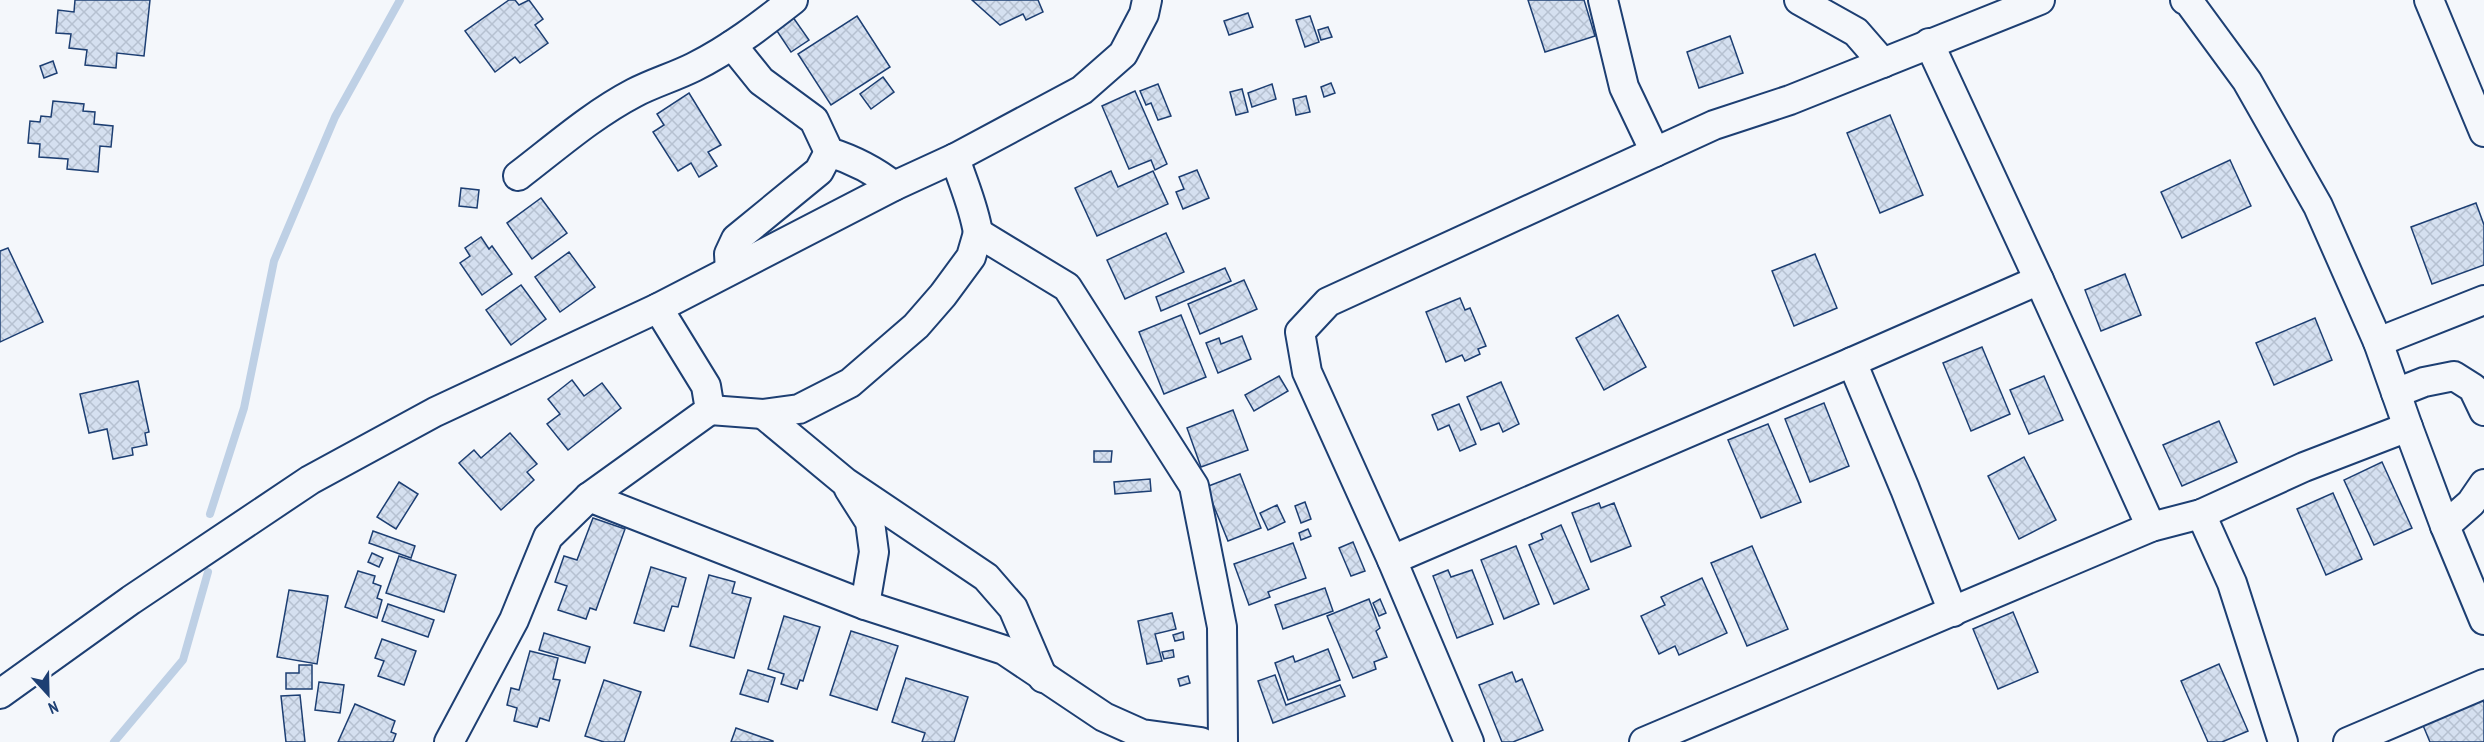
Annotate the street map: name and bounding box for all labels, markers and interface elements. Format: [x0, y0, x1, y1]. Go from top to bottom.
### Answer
north arrow [18, 664, 78, 724]
text: N [46, 697, 61, 719]

